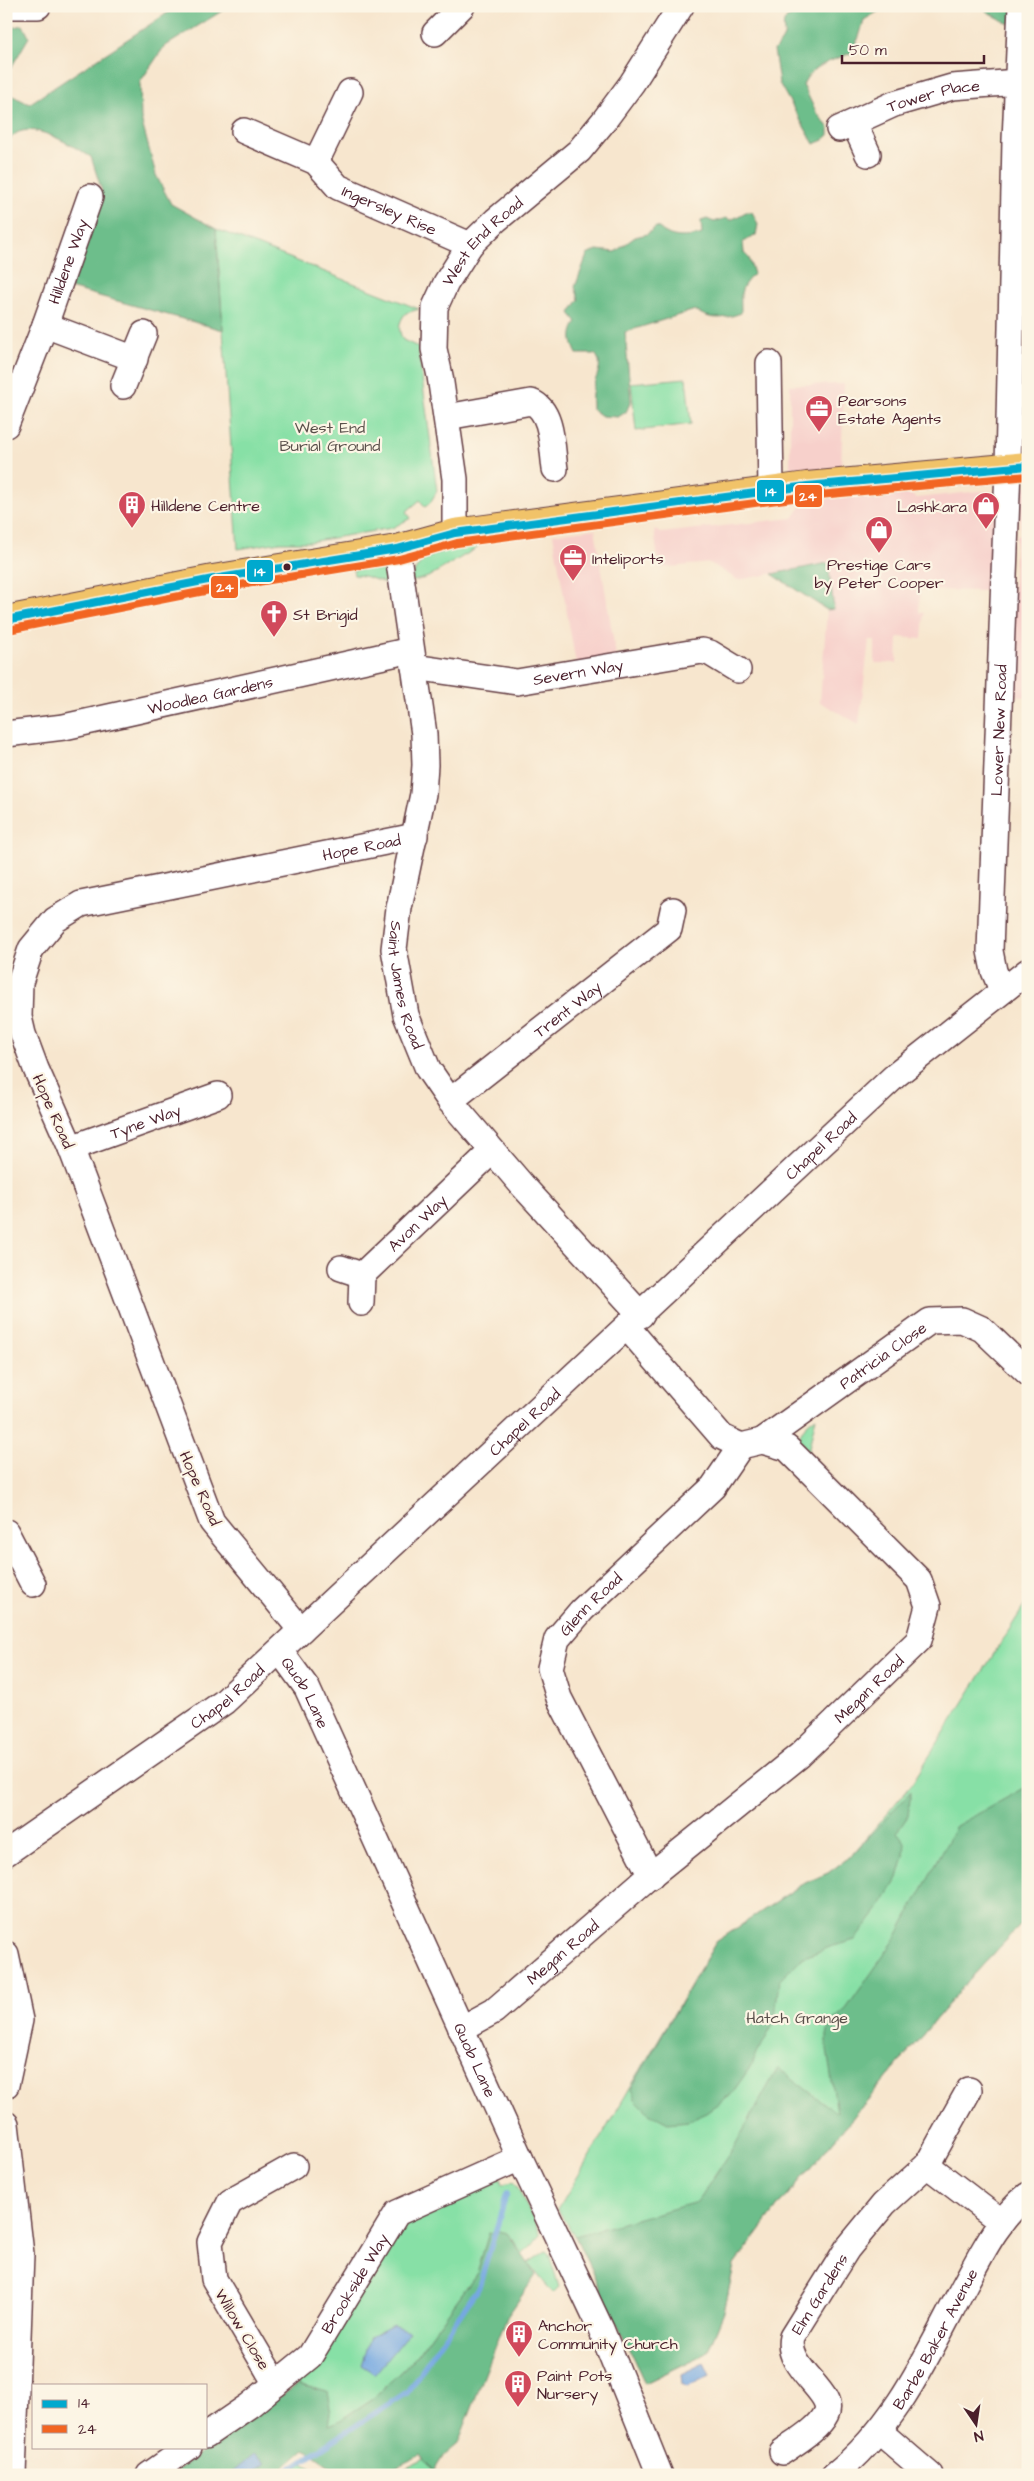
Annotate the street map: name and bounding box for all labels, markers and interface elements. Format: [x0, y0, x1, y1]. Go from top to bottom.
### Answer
scale bar [842, 32, 984, 64]
text: 50 m [849, 40, 887, 61]
street label: Tower Place [883, 75, 981, 118]
street label: Ingersley Rise [338, 180, 440, 241]
street label: West End Road [437, 192, 528, 290]
street label: Hilldene Way [43, 216, 95, 307]
place label: Pearsons Estate Agents [838, 390, 941, 431]
office icon: Pearsons Estate Agents [804, 394, 834, 433]
park label: West End Burial Ground [279, 417, 381, 457]
line badge: 14 [756, 479, 785, 503]
text: 14 [765, 482, 777, 502]
line badge: 24 [794, 484, 823, 508]
text: 24 [798, 487, 817, 507]
building icon: Hilldene Centre [117, 490, 147, 529]
shop icon: Lashkara [971, 491, 1001, 530]
place label: Hilldene Centre [151, 495, 260, 517]
place label: Lashkara [897, 496, 967, 518]
shop icon: Prestige Cars by Peter Cooper [864, 515, 894, 554]
office icon: Inteliports [558, 543, 588, 582]
place label: Inteliports [592, 548, 664, 570]
place label: Prestige Cars by Peter Cooper [814, 554, 944, 595]
line badge: 14 [246, 559, 274, 583]
text: 14 [254, 562, 266, 582]
unlabelled marker [282, 562, 292, 572]
line badge: 24 [210, 575, 239, 599]
text: 24 [215, 578, 234, 598]
church icon: St Brigid [259, 599, 289, 638]
place label: St Brigid [293, 604, 358, 627]
street label: Severn Way [531, 654, 625, 691]
street label: Lower New Road [986, 664, 1013, 796]
street label: Woodlea Gardens [145, 671, 275, 720]
street label: Hope Road [321, 829, 403, 867]
street label: Saint James Road [382, 920, 429, 1052]
street label: Trent Way [529, 976, 607, 1043]
street label: Hope Road [27, 1071, 79, 1152]
street label: Tyne Way [107, 1099, 185, 1145]
street label: Chapel Road [781, 1107, 862, 1185]
street label: Avon Way [383, 1190, 453, 1257]
street label: Patricia Close [835, 1317, 931, 1395]
street label: Chapel Road [484, 1384, 566, 1461]
street label: Hope Road [174, 1448, 226, 1529]
street label: Glenn Road [555, 1568, 627, 1641]
street label: Megan Road [829, 1650, 909, 1728]
street label: Quob Lane [276, 1652, 334, 1733]
street label: Chapel Road [186, 1660, 270, 1734]
street label: Megan Road [522, 1915, 604, 1990]
park label: Hatch Grange [746, 2007, 848, 2030]
street label: Quob Lane [448, 2019, 501, 2101]
street label: Brookside Way [316, 2229, 395, 2338]
street label: Elm Gardens [786, 2250, 854, 2339]
street label: Barbe Baker Avenue [888, 2265, 984, 2414]
street label: Willow Close [209, 2285, 275, 2374]
place label: Anchor Community Church [538, 2315, 678, 2356]
building icon: Anchor Community Church [504, 2319, 534, 2358]
place label: Paint Pots Nursery [537, 2365, 612, 2406]
building icon: Paint Pots Nursery [503, 2369, 533, 2408]
legend [32, 2384, 208, 2448]
text: 14 [78, 2393, 90, 2414]
north arrow [952, 2398, 1002, 2448]
text: 24 [78, 2419, 97, 2440]
text: N [972, 2425, 985, 2446]

